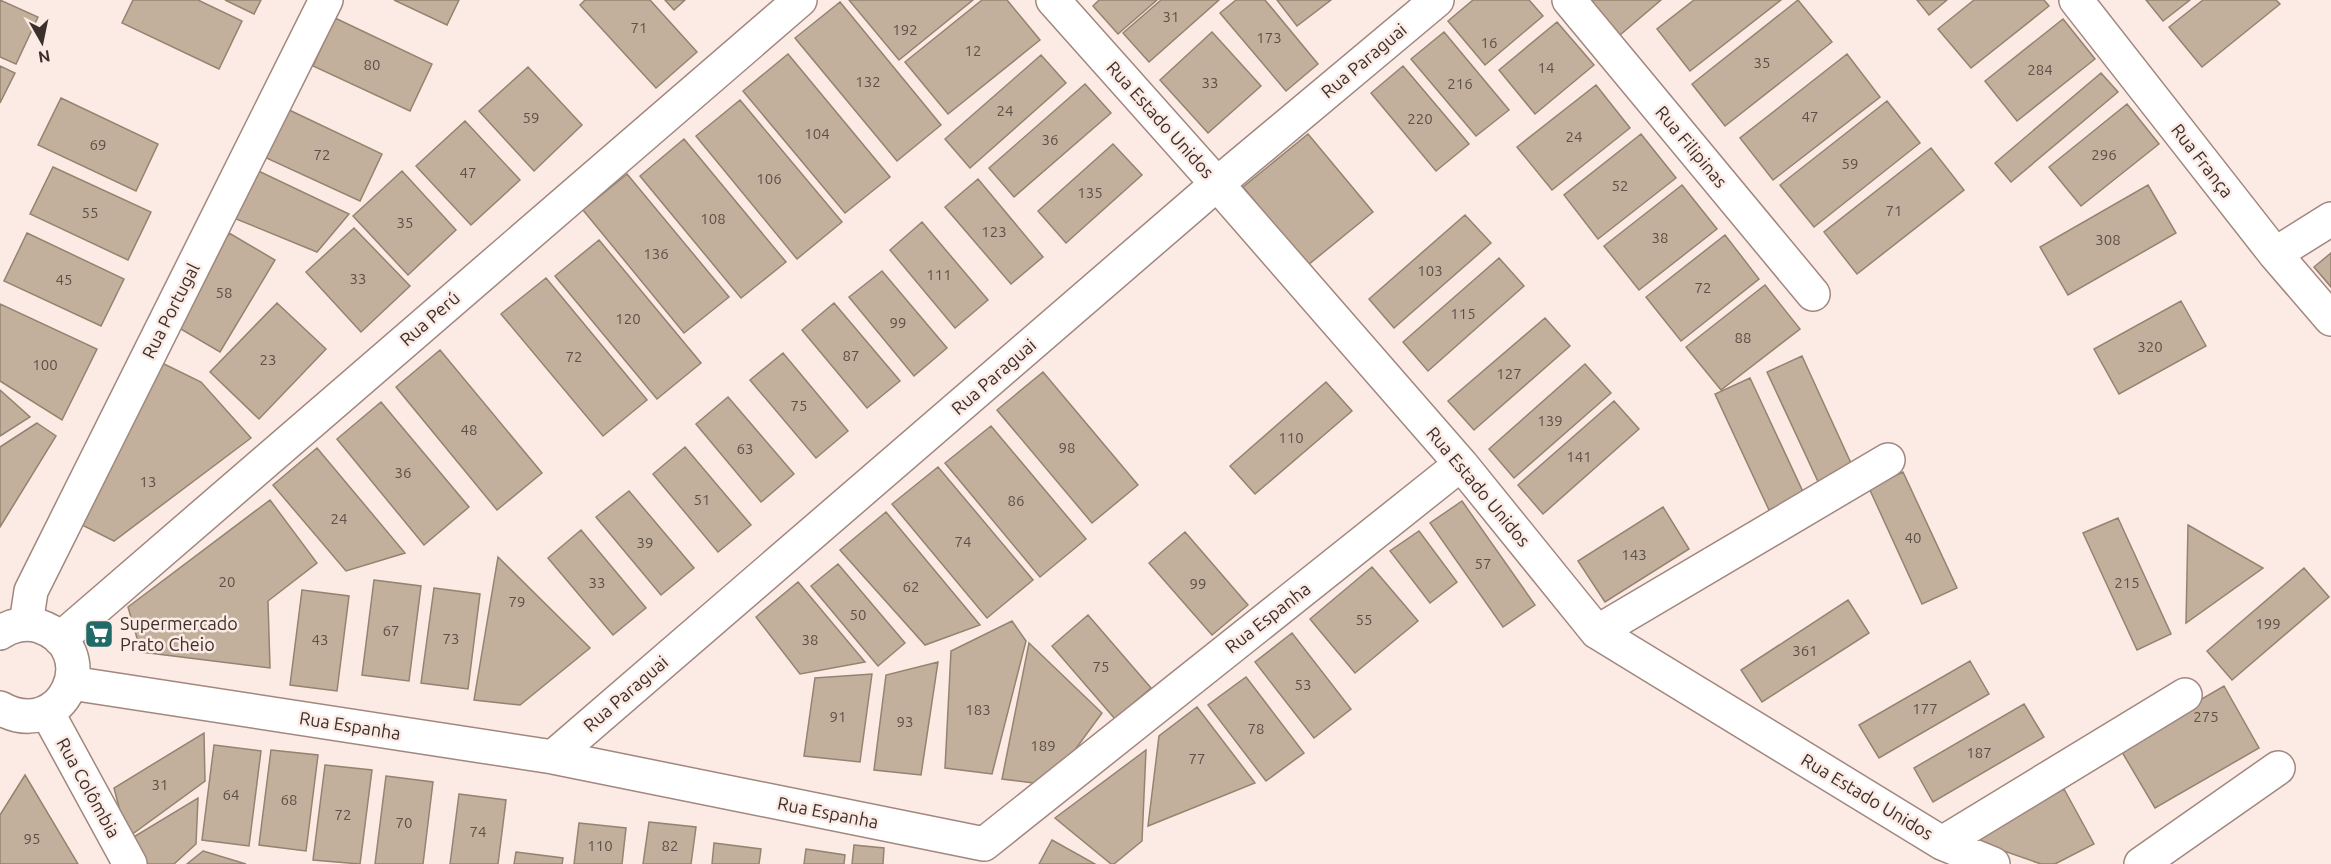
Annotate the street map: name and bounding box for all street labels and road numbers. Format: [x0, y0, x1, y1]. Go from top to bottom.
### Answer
street label: Rua Paraguai [1317, 19, 1410, 102]
street label: Rua Estado Unidos [1103, 57, 1219, 182]
street label: Rua Filipinas [1652, 102, 1732, 191]
street label: Rua França [2168, 120, 2238, 201]
street label: Rua Portugal [137, 259, 203, 362]
street label: Rua Perú [395, 287, 463, 350]
street label: Rua Paraguai [947, 334, 1040, 418]
street label: Rua Estado Unidos [1423, 422, 1535, 550]
street label: Rua Espanha [1221, 578, 1314, 657]
street label: Rua Paraguai [579, 651, 672, 735]
street label: Rua Espanha [298, 707, 402, 743]
street label: Rua Colômbia [53, 734, 125, 841]
street label: Rua Estado Unidos [1798, 749, 1937, 843]
street label: Rua Espanha [776, 792, 880, 832]

